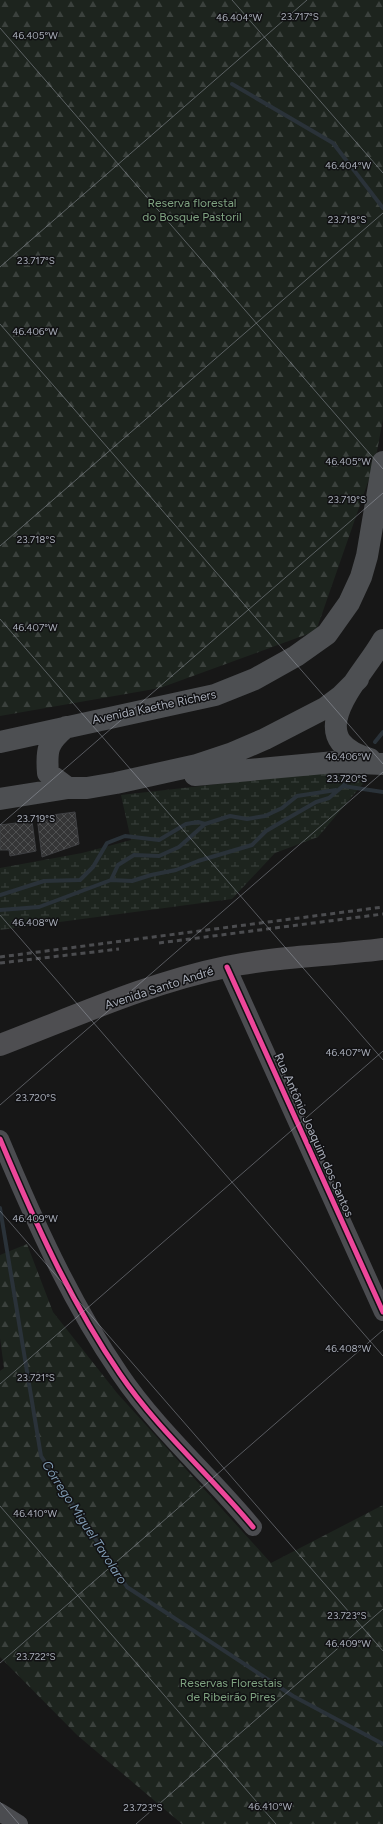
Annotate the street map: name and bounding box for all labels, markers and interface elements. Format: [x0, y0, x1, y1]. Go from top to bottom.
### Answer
text: 23.717°S [281, 10, 319, 23]
text: 46.404°W [216, 11, 262, 24]
text: 46.405°W [12, 29, 58, 42]
text: 46.404°W [325, 159, 371, 172]
park label: Reserva florestal do Bosque Pastoril [142, 196, 242, 224]
text: 23.718°S [328, 213, 366, 226]
text: 23.717°S [17, 254, 55, 267]
text: 46.406°W [12, 325, 58, 338]
text: 46.405°W [325, 455, 371, 468]
text: 23.719°S [328, 493, 366, 506]
text: 23.718°S [17, 533, 55, 546]
text: 46.407°W [12, 621, 58, 634]
street label: Avenida Kaethe Richers [91, 687, 218, 727]
text: 46.406°W [325, 750, 371, 763]
text: 23.720°S [327, 772, 367, 785]
text: 23.719°S [17, 812, 55, 825]
text: 46.408°W [12, 916, 58, 929]
street label: Avenida Santo André [103, 964, 215, 1012]
text: 46.407°W [325, 1046, 371, 1059]
street label: Rua Antônio Joaquim dos Santos [271, 1051, 357, 1219]
text: 23.720°S [16, 1091, 56, 1104]
text: 46.409°W [12, 1212, 58, 1225]
text: 46.408°W [325, 1342, 371, 1355]
text: 23.721°S [17, 1371, 55, 1384]
water label: Córrego Miguel Tavolaro [39, 1458, 130, 1587]
text: 46.410°W [13, 1507, 57, 1520]
text: 23.723°S [327, 1609, 367, 1622]
text: 46.409°W [325, 1637, 371, 1650]
text: 23.722°S [16, 1650, 56, 1663]
park label: Reservas Florestais de Ribeirão Pires [180, 1676, 283, 1704]
text: 46.410°W [248, 1800, 292, 1813]
text: 23.723°S [123, 1801, 163, 1814]

